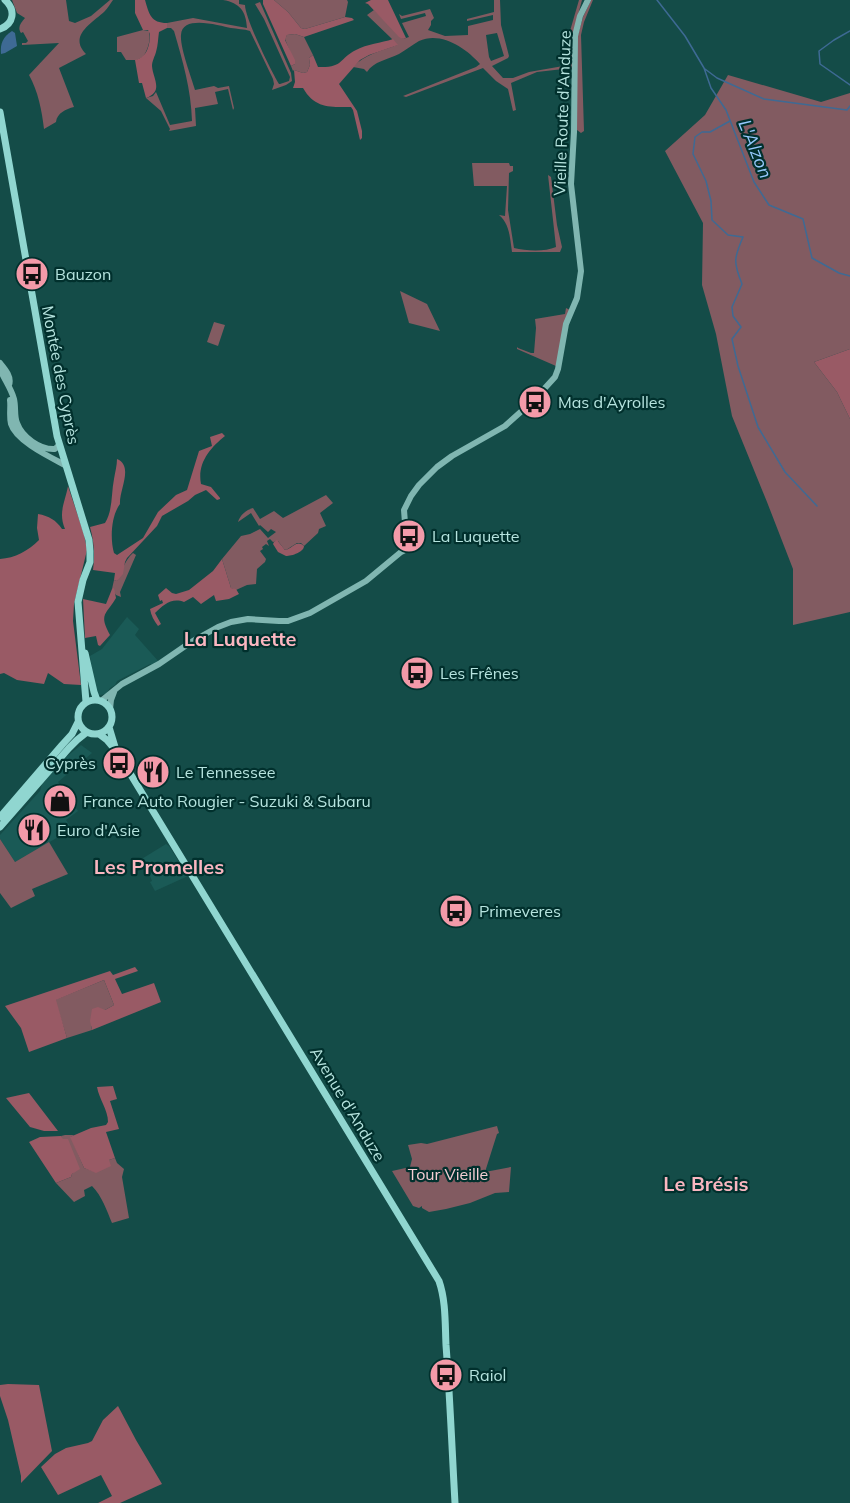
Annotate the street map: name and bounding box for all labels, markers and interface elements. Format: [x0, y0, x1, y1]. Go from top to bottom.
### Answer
street label: Vieille Route d'Anduze [549, 30, 575, 196]
water label: L'Alzon [733, 116, 778, 182]
bus stop icon: Bauzon [14, 256, 50, 292]
place label: Bauzon [55, 264, 111, 284]
street label: Montée des Cyprès [38, 304, 84, 446]
bus stop icon: Mas d'Ayrolles [517, 384, 553, 420]
place label: Mas d'Ayrolles [558, 392, 666, 412]
bus stop icon: La Luquette [391, 518, 427, 554]
place label: La Luquette [432, 526, 519, 546]
district label: La Luquette [184, 626, 296, 651]
bus stop icon: Les Frênes [399, 655, 435, 691]
place label: Les Frênes [440, 663, 519, 683]
bus stop icon: Cyprès [101, 745, 137, 781]
place label: Cyprès [45, 753, 96, 773]
restaurant icon: Le Tennessee [135, 754, 171, 790]
place label: Le Tennessee [176, 762, 275, 782]
shop icon: France Auto Rougier - Suzuki & Subaru [42, 783, 78, 819]
place label: France Auto Rougier - Suzuki & Subaru [83, 791, 371, 811]
restaurant icon: Euro d'Asie [16, 812, 52, 848]
place label: Euro d'Asie [57, 820, 140, 840]
district label: Les Promelles [94, 854, 224, 879]
bus stop icon: Primeveres [438, 893, 474, 929]
place label: Primeveres [479, 901, 561, 921]
street label: Avenue d'Anduze [306, 1043, 390, 1165]
park label: Tour Vieille [408, 1164, 488, 1184]
district label: Le Brésis [663, 1171, 749, 1196]
bus stop icon: Raiol [428, 1357, 464, 1393]
place label: Raiol [469, 1365, 506, 1385]

